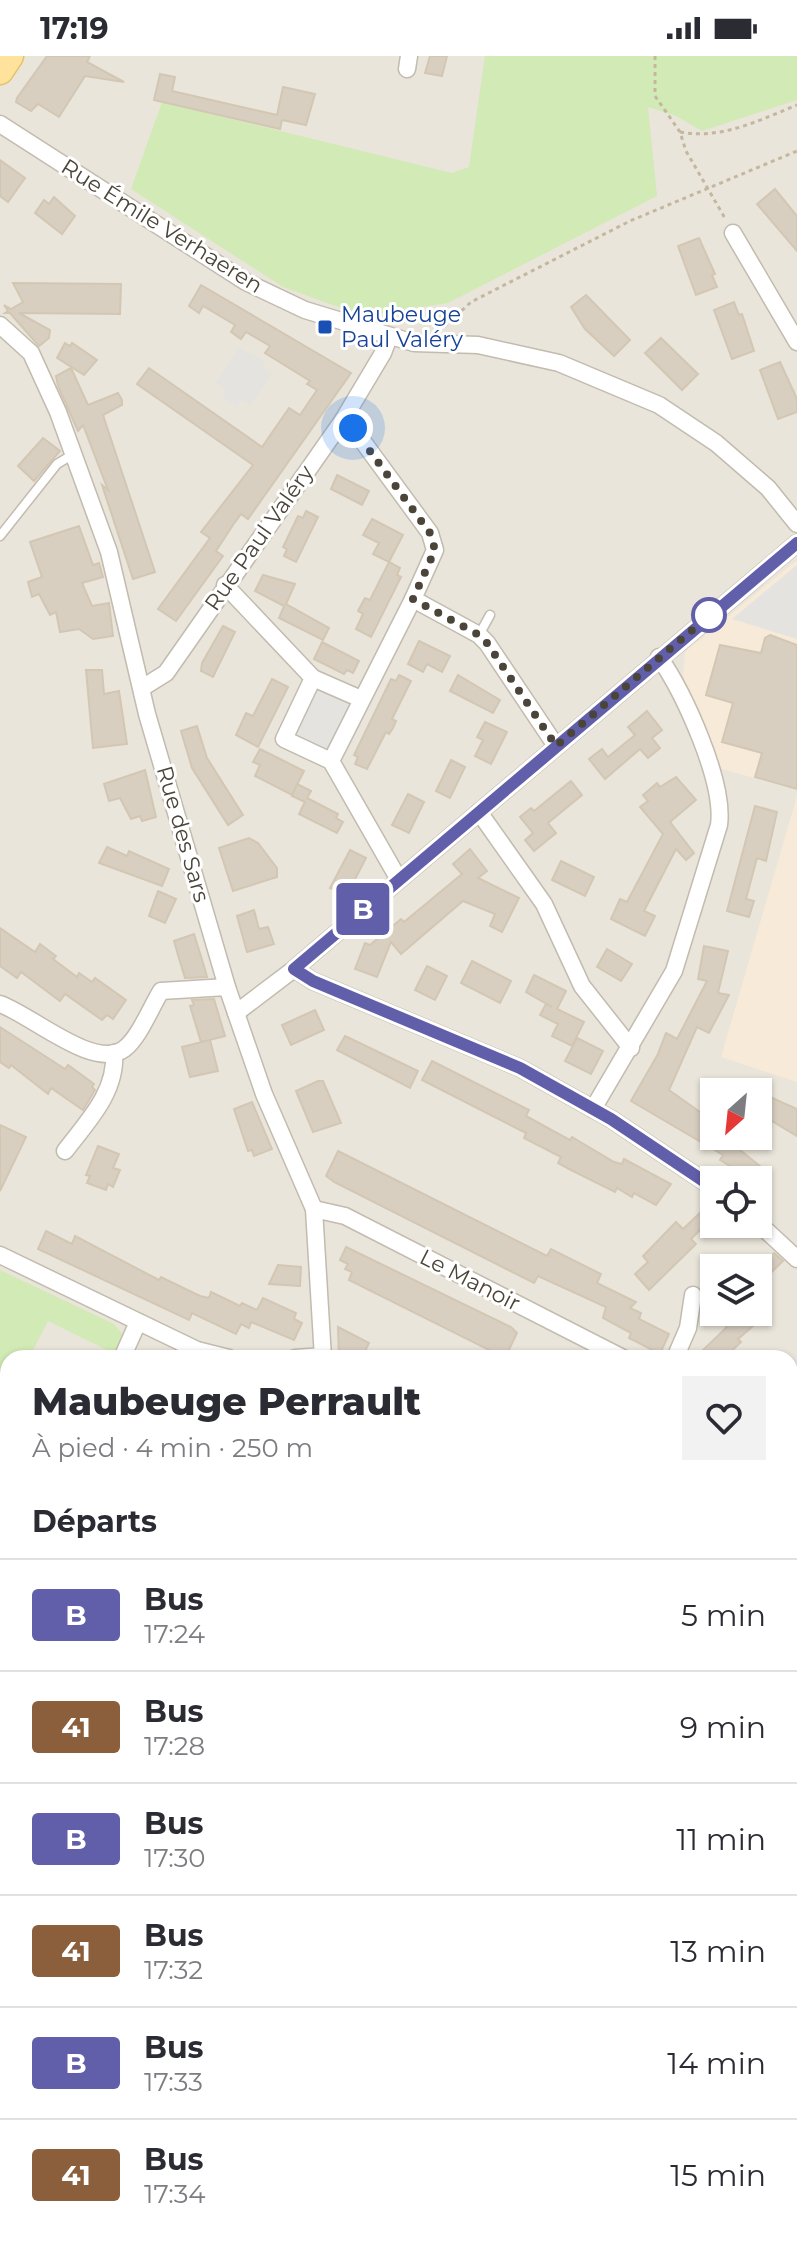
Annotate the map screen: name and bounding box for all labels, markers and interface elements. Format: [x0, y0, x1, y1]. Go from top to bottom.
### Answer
text: 17:19 [40, 10, 109, 47]
street label: Rue Émile Verhaeren [56, 153, 268, 299]
place label: Maubeuge Paul Valéry [341, 301, 463, 353]
marker: Maubeuge Paul Valéry [316, 318, 334, 336]
your location [333, 408, 373, 448]
street label: Rue Paul Valéry [199, 460, 319, 616]
unlabelled marker [692, 598, 726, 632]
street label: Rue des Sars [151, 763, 215, 905]
line badge: B [337, 883, 389, 935]
text: B [352, 892, 374, 926]
north arrow [700, 1078, 772, 1150]
map controls [700, 1078, 772, 1326]
button: locate [700, 1166, 772, 1238]
street label: Le Manoir [415, 1243, 525, 1317]
button: layers [700, 1254, 772, 1326]
button: heart [682, 1376, 766, 1460]
text: Maubeuge Perrault [32, 1378, 421, 1425]
text: À pied · 4 min · 250 m [32, 1432, 313, 1464]
text: Départs [32, 1503, 157, 1540]
text: Bus [144, 1581, 204, 1618]
text: 5 min [681, 1597, 766, 1634]
text: B [65, 1598, 87, 1632]
text: 17:24 [144, 1618, 205, 1650]
text: Bus [144, 1693, 204, 1730]
text: 9 min [680, 1709, 766, 1746]
text: 41 [61, 1710, 91, 1744]
text: 17:28 [144, 1730, 205, 1762]
text: Bus [144, 1805, 204, 1842]
text: 11 min [676, 1821, 766, 1858]
text: B [65, 1822, 87, 1856]
text: 17:30 [144, 1842, 206, 1874]
text: Bus [144, 1917, 204, 1954]
text: 13 min [670, 1933, 766, 1970]
text: 41 [61, 1934, 91, 1968]
text: 17:32 [144, 1954, 203, 1986]
text: Bus [144, 2029, 204, 2066]
text: 14 min [667, 2045, 766, 2082]
text: B [65, 2046, 87, 2080]
text: 17:33 [144, 2066, 203, 2098]
text: Bus [144, 2141, 204, 2178]
text: 15 min [670, 2157, 766, 2194]
text: 41 [61, 2158, 91, 2192]
text: 17:34 [144, 2178, 206, 2210]

